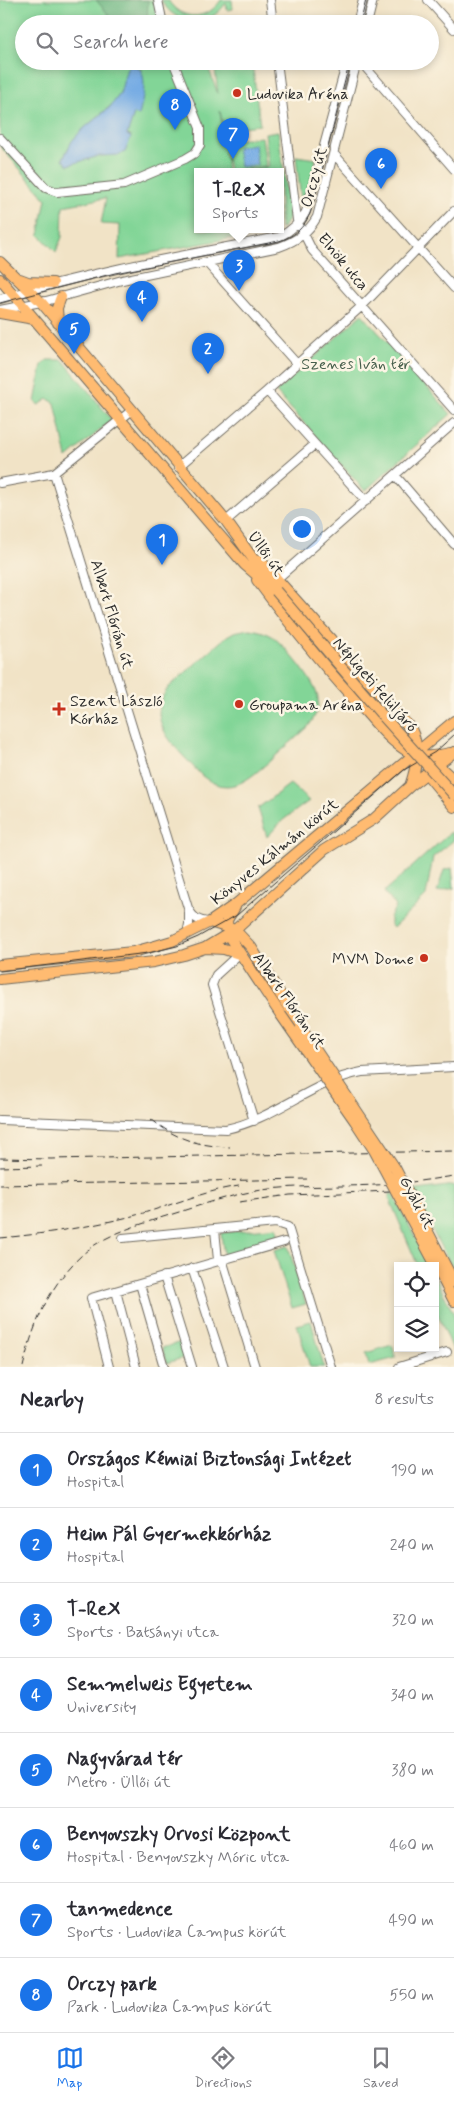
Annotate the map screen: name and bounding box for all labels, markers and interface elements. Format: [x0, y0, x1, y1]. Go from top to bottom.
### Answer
search box [15, 15, 439, 70]
icon: search [33, 29, 61, 57]
text: Search here [73, 30, 169, 55]
place label: Ludovika Aréna [247, 84, 349, 105]
marker: Ludovika Aréna [231, 87, 243, 99]
pin: 8 [159, 89, 191, 130]
pin: 7 [217, 118, 249, 159]
street label: Orczy út [296, 144, 333, 210]
pin: 6 [365, 148, 397, 189]
popup [194, 168, 284, 233]
text: T-ReX [212, 178, 266, 203]
text: Sports [212, 203, 259, 224]
street label: Elnök utca [313, 229, 373, 295]
pin: 3 [223, 250, 255, 291]
pin: 4 [126, 281, 158, 322]
pin: 5 [58, 313, 90, 354]
pin: 2 [192, 333, 224, 374]
park label: Szenes Iván tér [301, 354, 411, 375]
your location [289, 516, 315, 542]
pin: 1 [146, 524, 178, 565]
street label: Üllői út [243, 527, 289, 581]
street label: Albert Flórián út [85, 557, 138, 672]
street label: Népligeti felüljáró [328, 633, 422, 737]
place label: Szent László Kórház [70, 691, 163, 730]
place label: Groupama Aréna [249, 695, 363, 716]
marker: Groupama Aréna [233, 698, 245, 710]
marker: Szent László Kórház [52, 702, 66, 716]
street label: Könyves Kálmán körút [207, 794, 343, 910]
street label: Albert Flórián út [248, 948, 330, 1054]
place label: MVM Dome [332, 949, 414, 970]
marker: MVM Dome [418, 952, 430, 964]
street label: Gyáli út [394, 1173, 440, 1233]
map controls [394, 1262, 439, 1352]
button: locate [394, 1262, 439, 1307]
button: layers [394, 1307, 439, 1352]
text: Nearby [20, 1386, 84, 1414]
text: 8 results [374, 1389, 434, 1410]
text: Országos Kémiai Biztonsági Intézet [67, 1447, 351, 1472]
text: 1 [32, 1460, 40, 1481]
text: 190 m [391, 1460, 434, 1481]
text: Hospital [67, 1472, 124, 1493]
text: Heim Pál Gyermekkórház [67, 1522, 271, 1547]
text: 2 [32, 1535, 40, 1556]
text: 240 m [390, 1535, 434, 1556]
text: Hospital [67, 1547, 124, 1568]
text: T-ReX [67, 1597, 121, 1622]
text: 3 [32, 1610, 40, 1631]
text: 320 m [392, 1610, 434, 1631]
text: Sports · Batsányi utca [67, 1622, 219, 1643]
text: Semmelweis Egyetem [67, 1672, 253, 1697]
text: 4 [31, 1685, 41, 1706]
text: 340 m [390, 1685, 434, 1706]
text: University [67, 1697, 137, 1718]
text: Nagyvárad tér [67, 1747, 183, 1772]
text: 5 [31, 1760, 41, 1781]
text: 380 m [391, 1760, 434, 1781]
text: Metro · Üllői út [67, 1772, 171, 1793]
text: Benyovszky Orvosi Központ [67, 1822, 290, 1847]
text: 6 [32, 1835, 40, 1856]
text: 460 m [389, 1835, 434, 1856]
text: Hospital · Benyovszky Móric utca [67, 1847, 289, 1868]
text: tanmedence [67, 1897, 173, 1922]
text: 7 [31, 1910, 41, 1931]
text: 490 m [388, 1910, 434, 1931]
text: Sports · Ludovika Campus körút [67, 1922, 287, 1943]
text: Orczy park [67, 1972, 157, 1997]
text: 8 [31, 1985, 41, 2006]
text: 550 m [389, 1985, 434, 2006]
text: Park · Ludovika Campus körút [67, 1997, 272, 2018]
tab: Map [56, 2044, 84, 2092]
tab: Directions [195, 2044, 252, 2092]
tab: Saved [363, 2044, 398, 2092]

